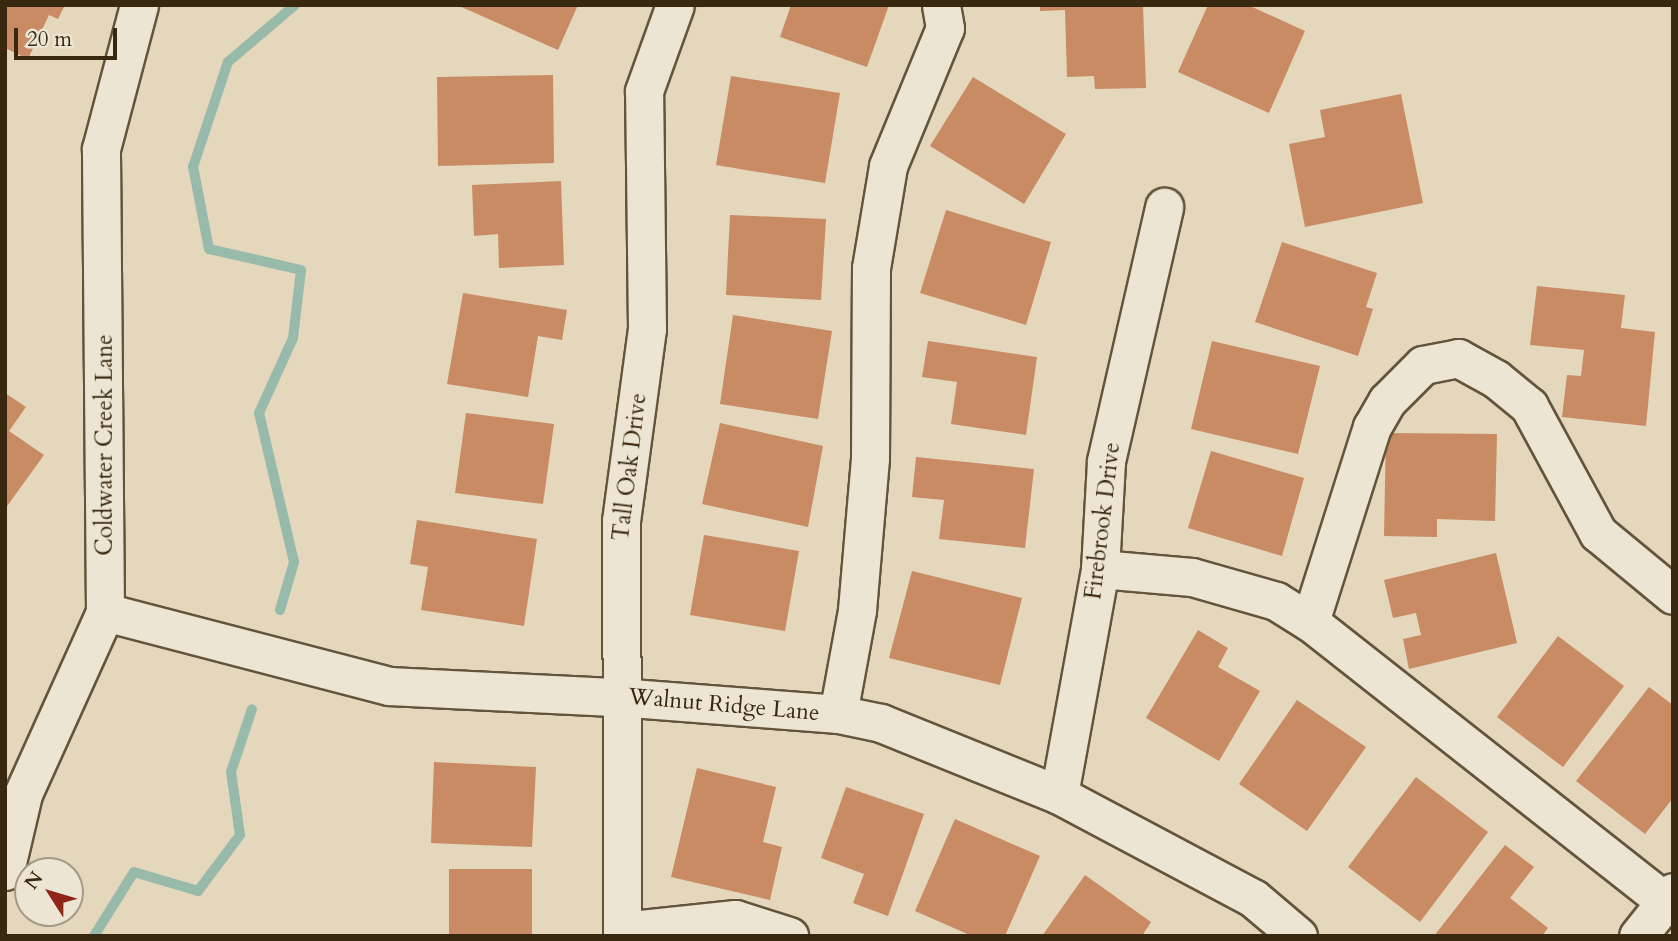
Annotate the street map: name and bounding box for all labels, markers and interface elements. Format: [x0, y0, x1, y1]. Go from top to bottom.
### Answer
scale bar [18, 14, 121, 58]
text: 20 m [27, 25, 72, 54]
street label: Coldwater Creek Lane [91, 334, 119, 556]
street label: Tall Oak Drive [607, 392, 653, 542]
street label: Firebrook Drive [1080, 441, 1126, 601]
street label: Walnut Ridge Lane [627, 683, 821, 727]
north arrow [14, 857, 84, 927]
text: N [18, 866, 49, 895]

